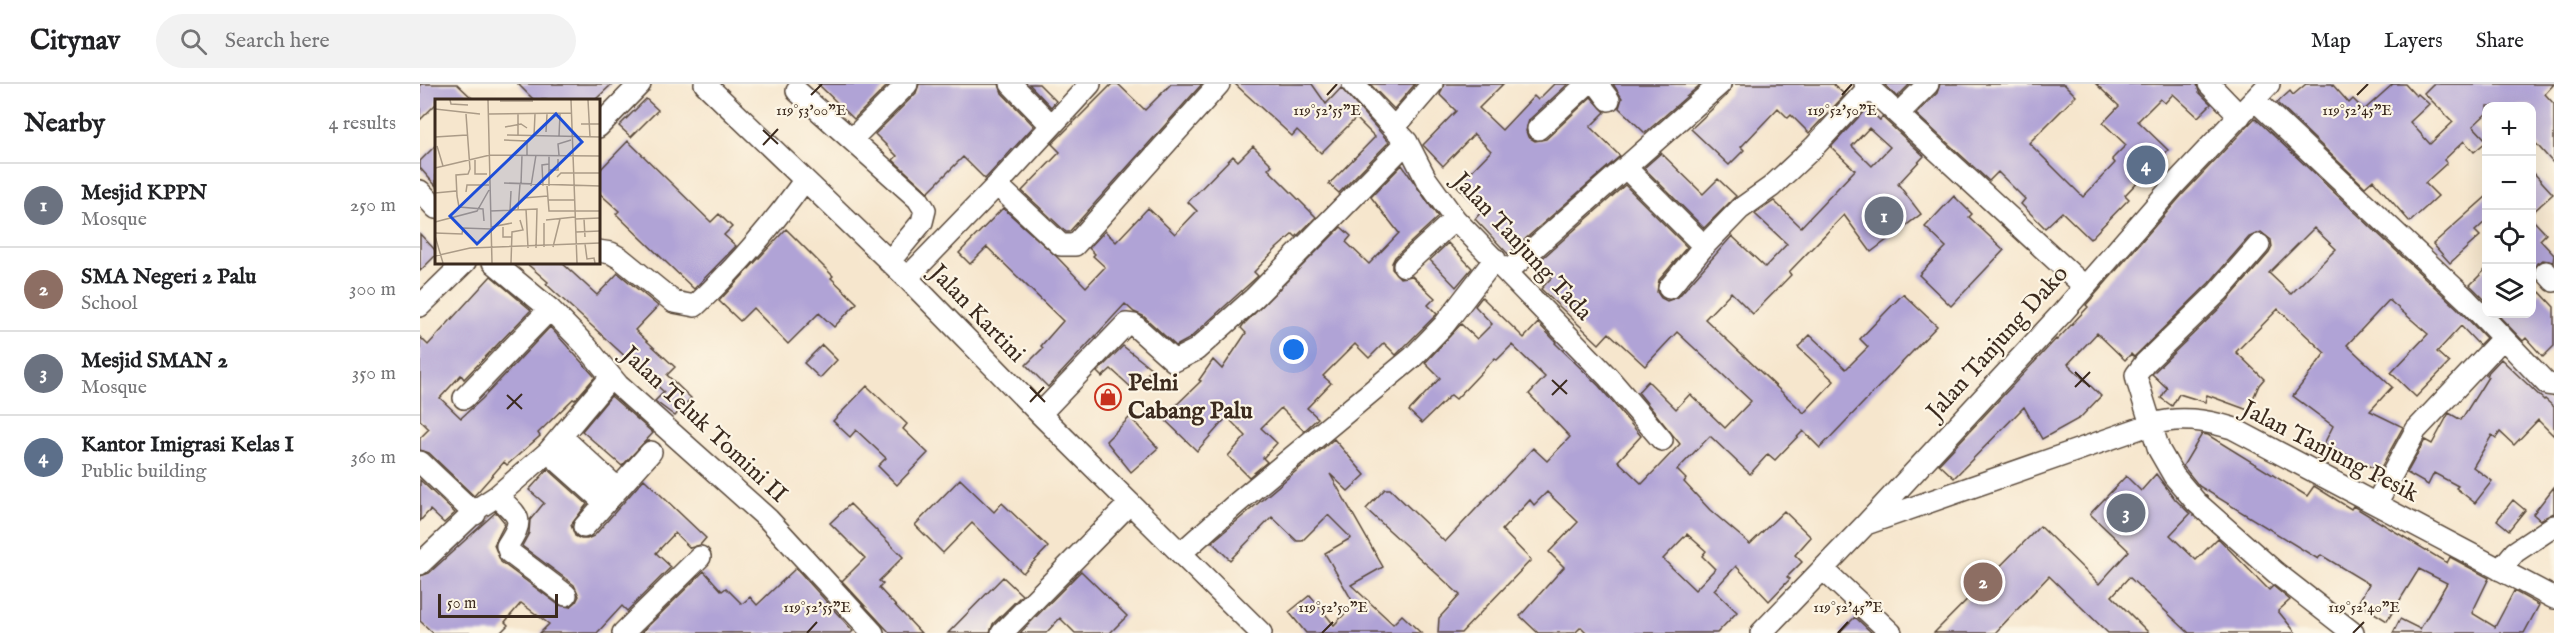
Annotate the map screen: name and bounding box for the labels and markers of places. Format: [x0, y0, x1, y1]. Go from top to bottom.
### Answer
pin: 4 [2126, 142, 2166, 188]
pin: 1 [1864, 194, 1904, 238]
place label: Pelni Cabang Palu [1128, 368, 1253, 427]
shop icon: Pelni Cabang Palu [1093, 382, 1123, 412]
pin: 3 [2106, 490, 2146, 536]
pin: 2 [1964, 560, 2002, 604]

